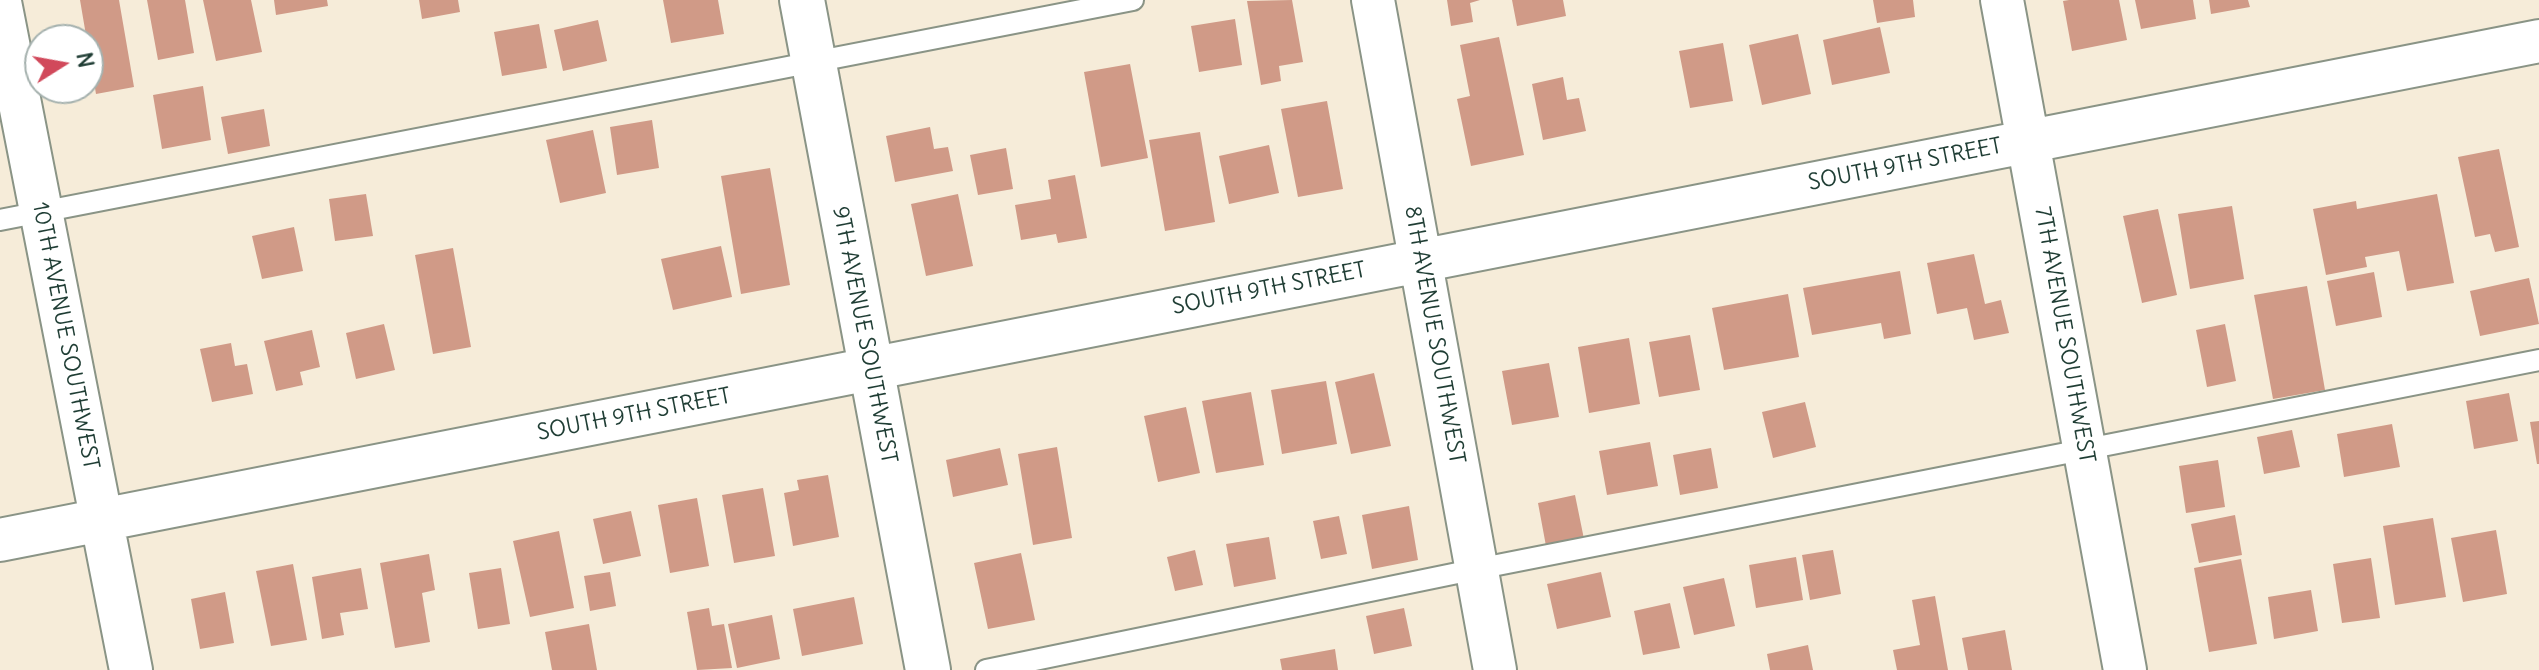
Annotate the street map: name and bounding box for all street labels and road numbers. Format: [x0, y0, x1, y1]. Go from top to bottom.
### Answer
street label: SOUTH 9TH STREET [1806, 133, 2004, 197]
street label: 10TH AVENUE SOUTHWEST [26, 200, 104, 472]
street label: 9TH AVENUE SOUTHWEST [826, 204, 902, 466]
street label: 8TH AVENUE SOUTHWEST [1398, 204, 1470, 466]
street label: 7TH AVENUE SOUTHWEST [2028, 205, 2100, 465]
street label: SOUTH 9TH STREET [1170, 257, 1368, 321]
street label: SOUTH 9TH STREET [535, 383, 733, 447]

